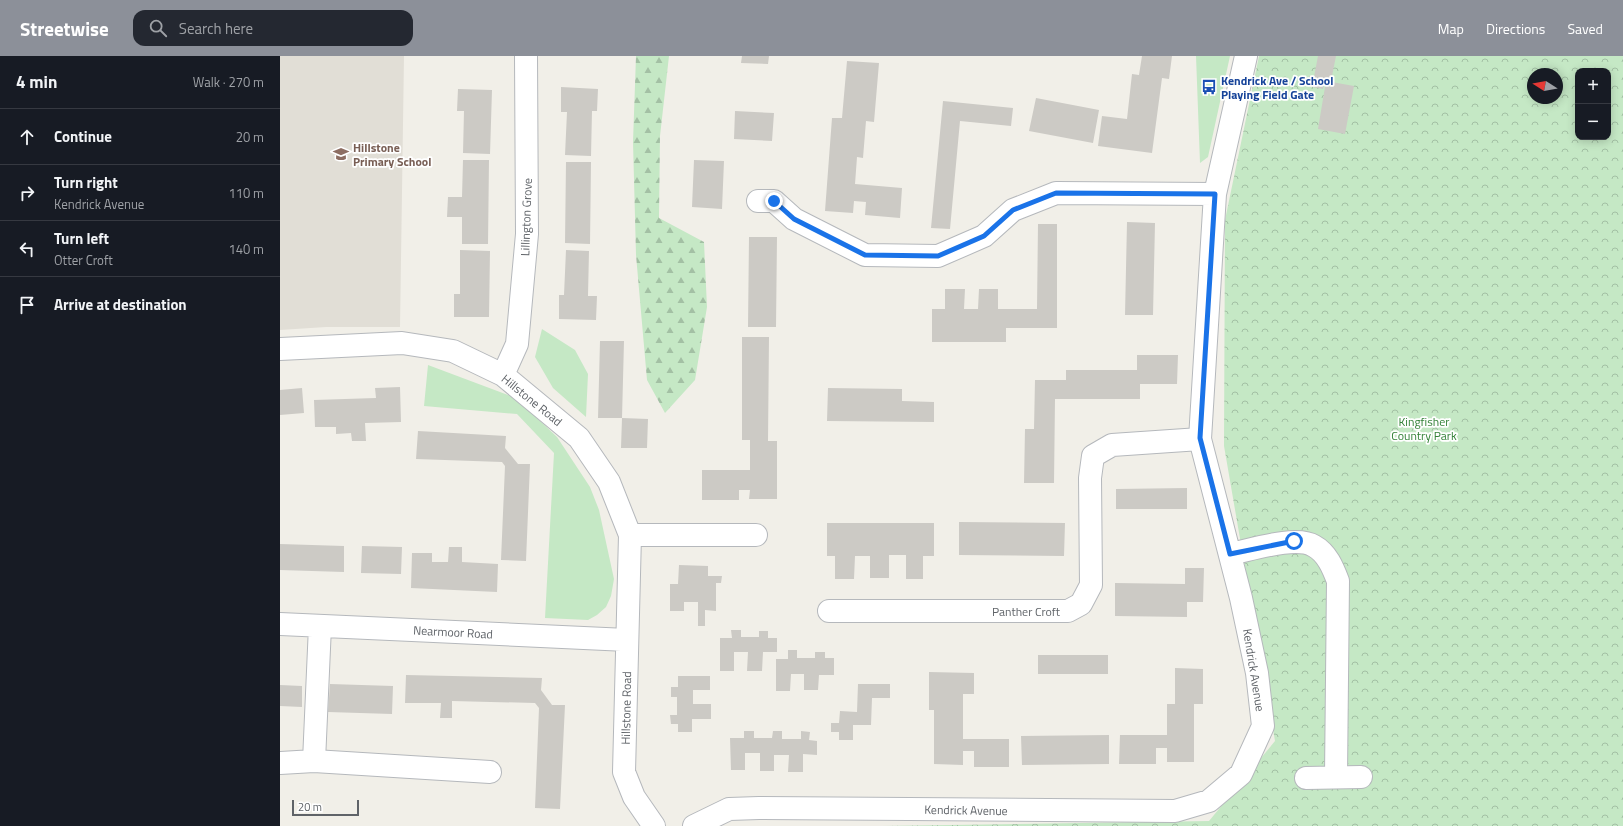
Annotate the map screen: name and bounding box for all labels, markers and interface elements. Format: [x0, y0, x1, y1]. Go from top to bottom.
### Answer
search box [133, 10, 413, 46]
text: Streetwise [20, 14, 109, 43]
icon: search [147, 17, 169, 39]
text: Search here [179, 17, 253, 40]
text: Map [1438, 18, 1464, 39]
text: Directions [1486, 18, 1545, 39]
text: Saved [1567, 18, 1603, 39]
north arrow [1527, 68, 1563, 104]
map controls [1575, 68, 1611, 140]
button: + [1575, 68, 1611, 104]
text: 4 min [16, 69, 57, 95]
place label: Kendrick Ave / School Playing Field Gate [1221, 71, 1333, 104]
text: Walk · 270 m [193, 72, 264, 92]
bus stop icon: Kendrick Ave / School Playing Field Gate [1200, 78, 1218, 96]
button: − [1575, 104, 1611, 140]
text: Continue [54, 125, 112, 148]
icon: ahead [16, 126, 38, 148]
text: 20 m [236, 127, 264, 147]
place label: Hillstone Primary School [353, 138, 431, 171]
school or university icon: Hillstone Primary School [332, 145, 350, 163]
text: Turn right [54, 171, 118, 194]
street label: Lillington Grove [515, 178, 537, 256]
icon: right [16, 182, 38, 204]
text: 110 m [228, 183, 264, 203]
route end [765, 192, 783, 210]
text: Kendrick Avenue [54, 194, 144, 214]
text: Turn left [54, 227, 109, 250]
icon: left [16, 238, 38, 260]
text: 140 m [228, 239, 264, 259]
text: Otter Croft [54, 250, 113, 270]
text: Arrive at destination [54, 293, 187, 316]
icon: arrive [16, 294, 38, 316]
street label: Hillstone Road [497, 369, 567, 431]
park label: Kingfisher Country Park [1391, 412, 1457, 445]
route start [1285, 532, 1303, 550]
street label: Panther Croft [992, 602, 1061, 621]
street label: Nearmoor Road [413, 620, 493, 644]
street label: Kendrick Avenue [1238, 627, 1270, 713]
street label: Hillstone Road [616, 671, 636, 745]
scale bar [292, 798, 359, 817]
text: 20 m [298, 799, 322, 815]
street label: Kendrick Avenue [924, 800, 1008, 820]

